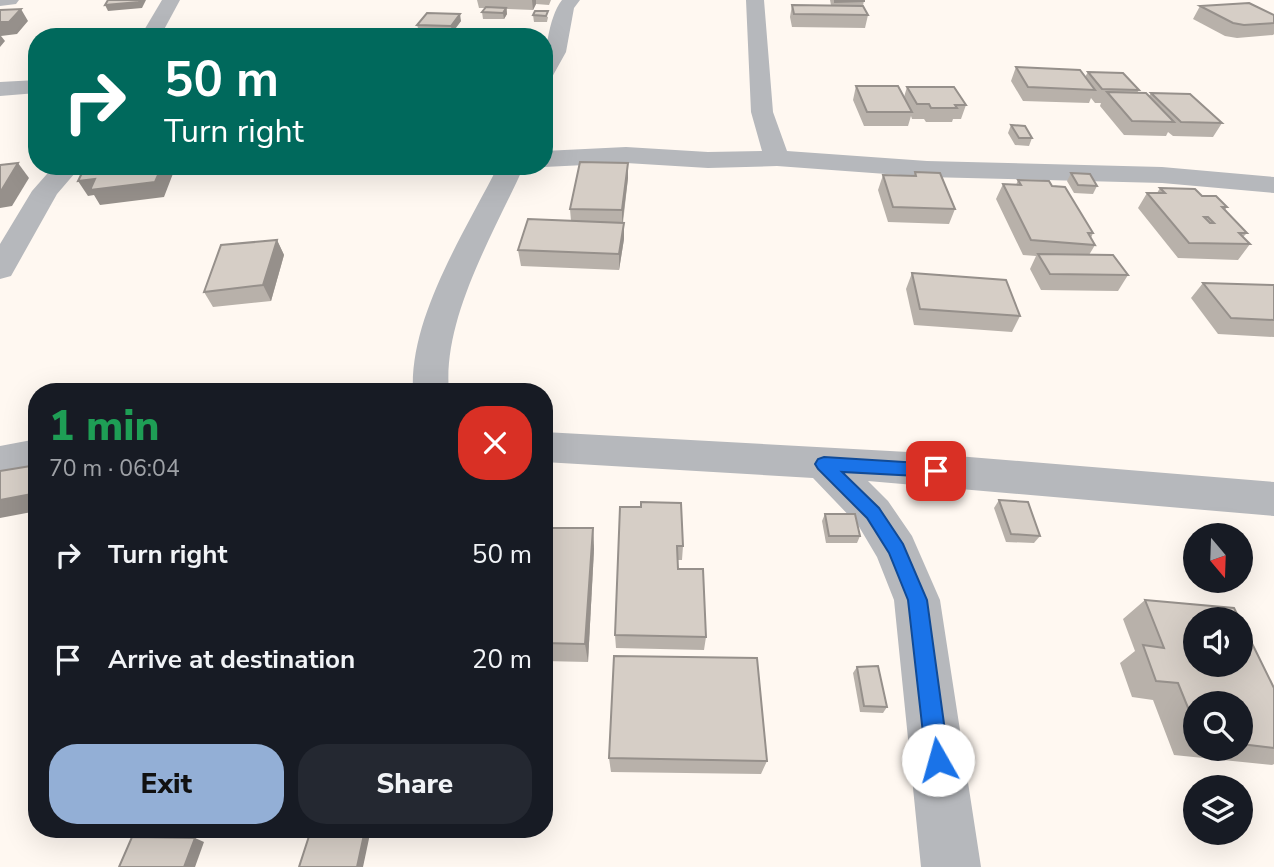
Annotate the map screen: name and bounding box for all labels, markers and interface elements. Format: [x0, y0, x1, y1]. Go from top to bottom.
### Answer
text: 50 m [164, 46, 279, 113]
icon: right [49, 56, 140, 147]
text: Turn right [164, 110, 304, 153]
text: 1 min [49, 398, 159, 455]
button: close [458, 406, 532, 480]
pin [906, 441, 966, 501]
icon: arrive [917, 452, 955, 490]
text: 70 m · 06:04 [49, 453, 180, 484]
north arrow [1183, 523, 1253, 593]
map controls [1183, 523, 1253, 845]
icon: right [49, 536, 87, 574]
text: Turn right [108, 537, 227, 572]
text: 50 m [472, 537, 532, 572]
button: sound [1183, 607, 1253, 677]
icon: arrive [49, 641, 87, 679]
text: Arrive at destination [108, 642, 355, 677]
text: 20 m [472, 642, 532, 677]
button: search [1183, 691, 1253, 761]
position arrow [901, 723, 975, 797]
button: Exit [49, 744, 284, 824]
button: Share [298, 744, 532, 824]
button: layers [1183, 775, 1253, 845]

